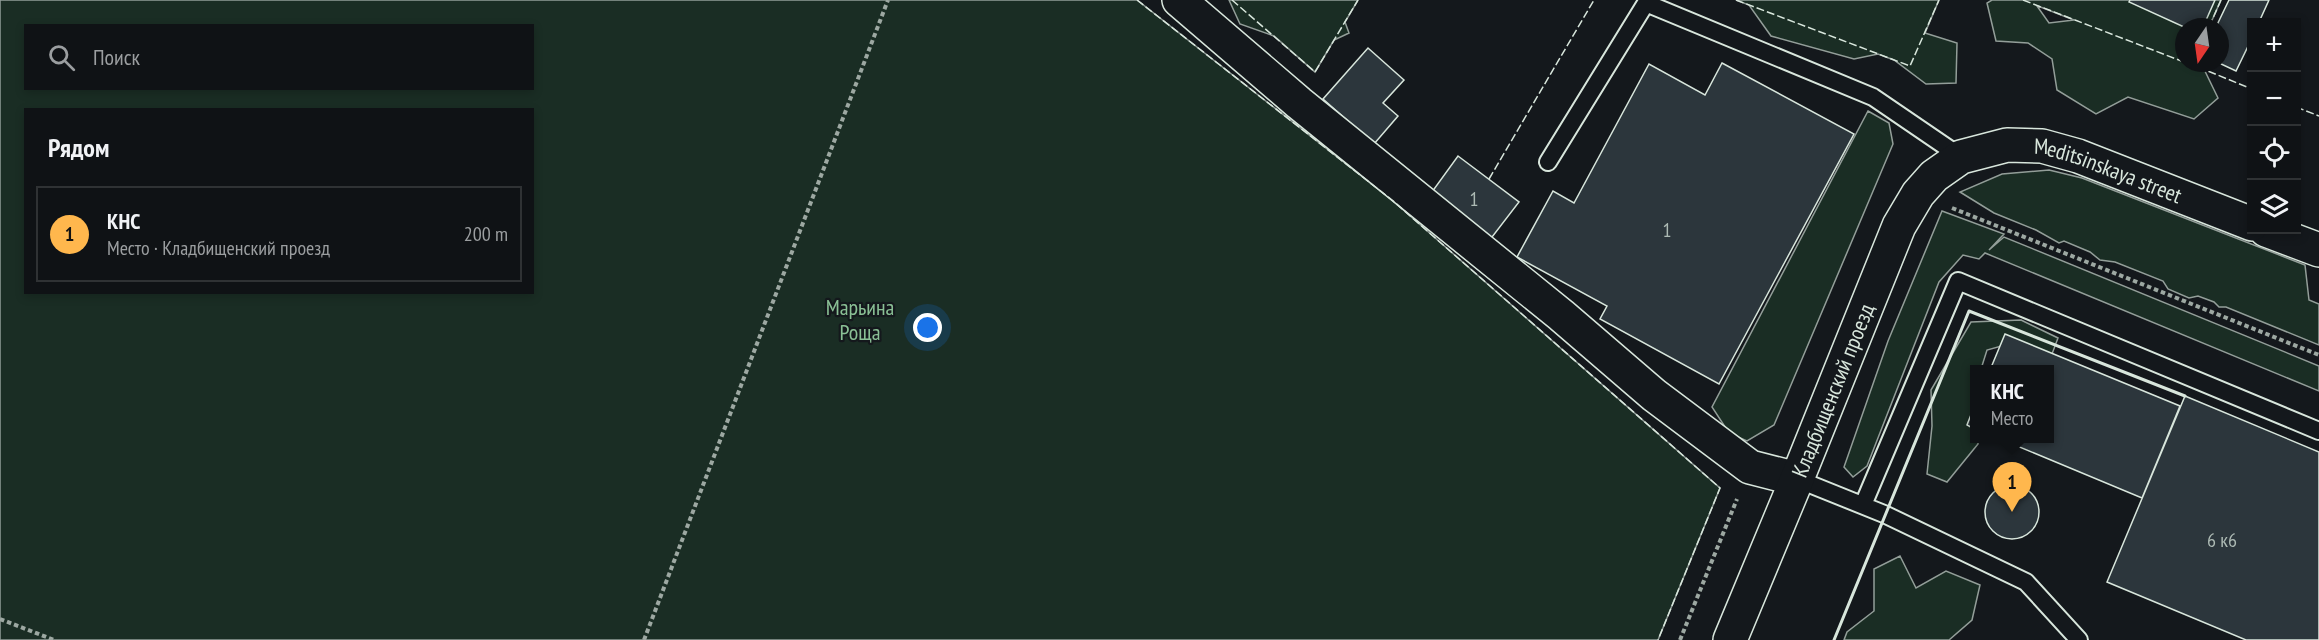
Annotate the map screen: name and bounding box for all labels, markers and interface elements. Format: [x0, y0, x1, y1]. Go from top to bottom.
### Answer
north arrow [2175, 18, 2229, 72]
map controls [2247, 18, 2301, 234]
button: + [2247, 18, 2301, 72]
search box [24, 24, 534, 90]
icon: search [45, 41, 78, 74]
text: Поиск [93, 43, 140, 71]
button: − [2247, 72, 2301, 126]
button: locate [2247, 126, 2301, 180]
text: Рядом [48, 131, 109, 164]
street label: Meditsinskaya street [2034, 132, 2186, 209]
button: layers [2247, 180, 2301, 234]
house number: 1 [1470, 186, 1479, 212]
text: КНС [107, 207, 140, 235]
house number: 1 [1663, 217, 1672, 243]
text: 1 [65, 221, 74, 247]
text: 200 m [464, 221, 508, 247]
text: Место · Кладбищенский проезд [107, 235, 330, 261]
park label: Марьина Роща [826, 293, 894, 346]
street label: Кладбищенский проезд [1785, 299, 1880, 481]
your location [913, 313, 942, 342]
popup [1970, 365, 2054, 443]
text: КНС [1991, 377, 2024, 405]
text: Место [1991, 405, 2033, 431]
pin: 1 [1992, 462, 2032, 512]
house number: 6 к6 [2207, 527, 2237, 553]

